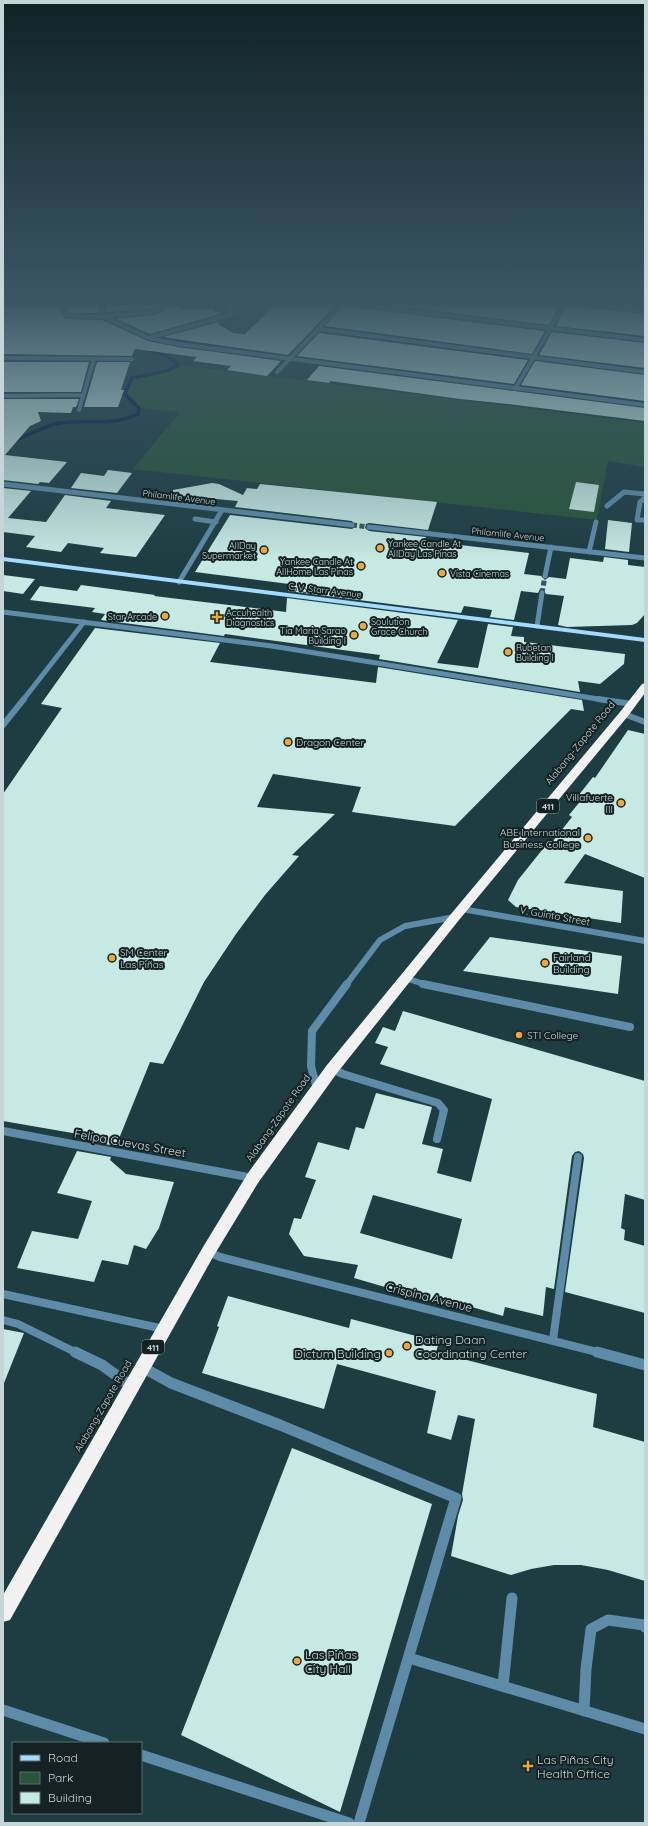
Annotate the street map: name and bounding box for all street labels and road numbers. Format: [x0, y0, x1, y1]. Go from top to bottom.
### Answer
street label: Philamlife Avenue [142, 487, 216, 507]
street label: Philamlife Avenue [471, 525, 545, 543]
street label: C. V. Starr Avenue [288, 580, 362, 600]
street label: Alabang-Zapote Road [542, 698, 618, 788]
road number: 411 [537, 799, 559, 813]
street label: V. Guinto Street [519, 903, 592, 929]
street label: Alabang-Zapote Road [243, 1072, 313, 1164]
street label: Felipa Cuevas Street [73, 1126, 187, 1160]
street label: Crispina Avenue [384, 1279, 474, 1315]
road number: 411 [142, 1340, 164, 1354]
street label: Alabang-Zapote Road [71, 1358, 135, 1454]

